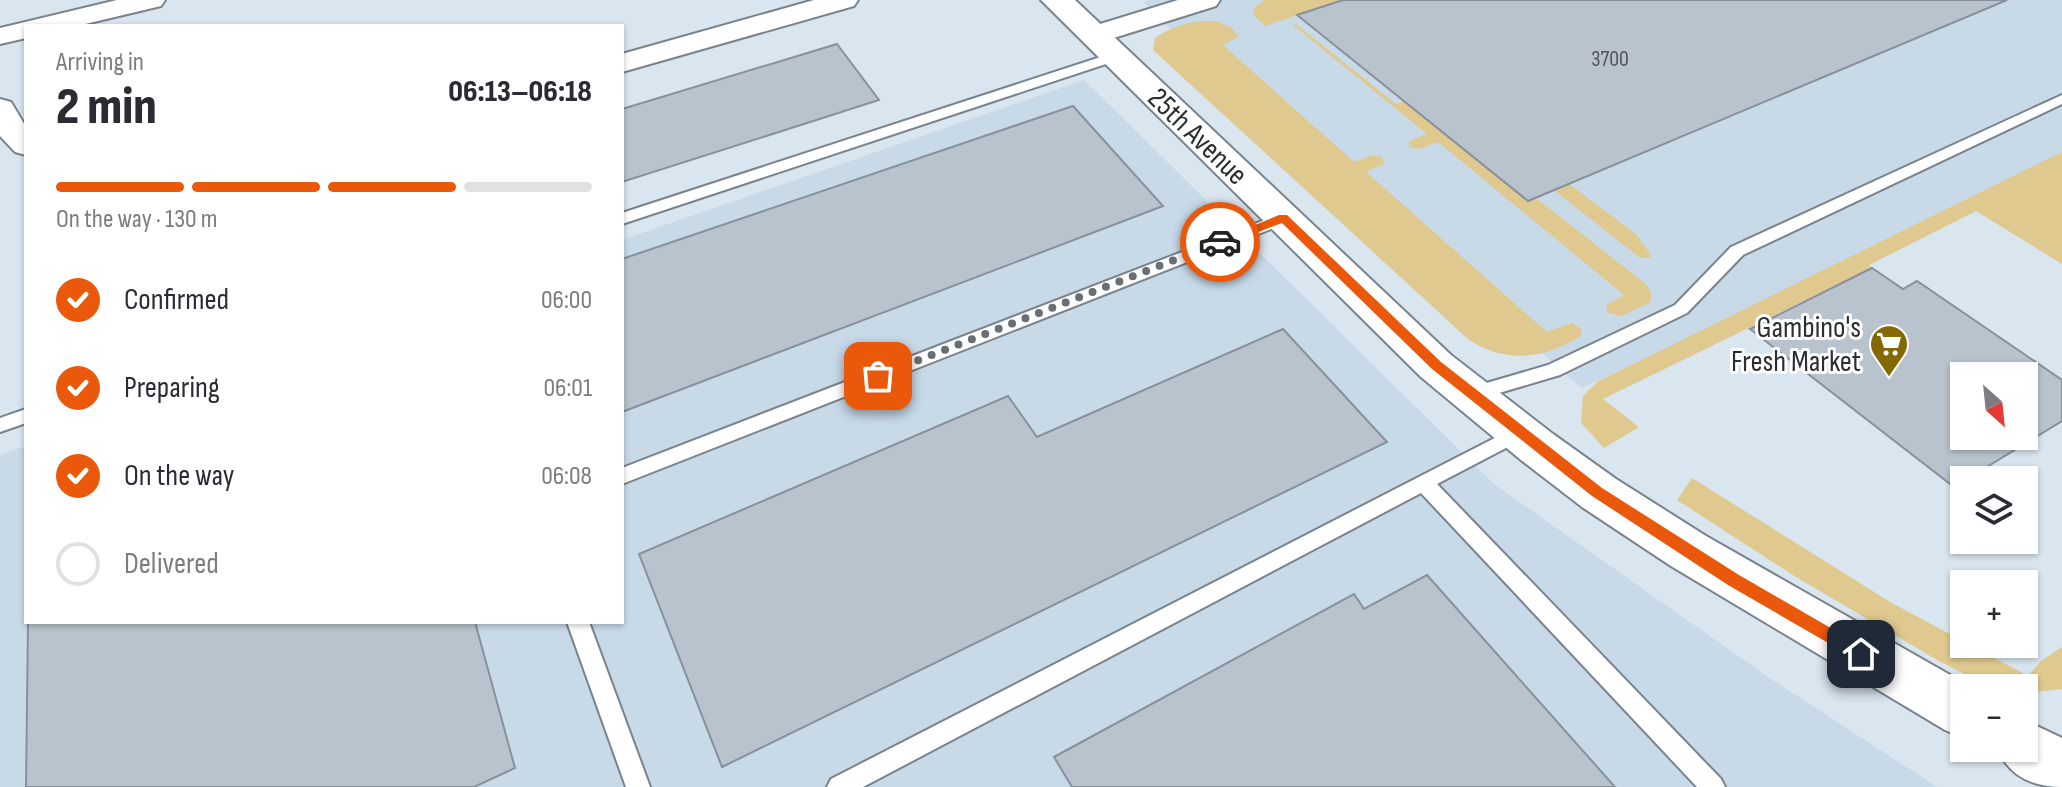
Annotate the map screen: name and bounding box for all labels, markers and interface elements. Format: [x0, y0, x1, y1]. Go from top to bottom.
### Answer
house number: 3700 [1591, 46, 1629, 73]
text: Arriving in [56, 47, 144, 78]
text: 06:13–06:18 [448, 74, 592, 110]
text: 2 min [56, 76, 157, 139]
street label: 25th Avenue [1140, 81, 1255, 193]
courier [1180, 202, 1260, 282]
text: On the way · 130 m [56, 204, 218, 235]
icon: car [1198, 220, 1242, 264]
icon: check [56, 278, 100, 322]
text: Confirmed [124, 282, 229, 318]
text: 06:00 [541, 285, 592, 316]
place label: Gambino's Fresh Market [1731, 310, 1861, 380]
supermarket icon: Gambino's Fresh Market [1868, 323, 1910, 378]
pin [844, 342, 912, 410]
icon: bag [856, 354, 900, 398]
north arrow [1950, 362, 2038, 450]
map controls [1950, 362, 2038, 762]
icon: check [56, 366, 100, 410]
text: Preparing [124, 370, 220, 406]
text: 06:01 [543, 373, 592, 404]
icon: check [56, 454, 100, 498]
text: On the way [124, 458, 234, 494]
text: 06:08 [541, 461, 592, 492]
button: layers [1950, 466, 2038, 554]
text: Delivered [124, 546, 219, 582]
button: + [1950, 570, 2038, 658]
pin [1827, 620, 1895, 688]
icon: home [1839, 632, 1883, 676]
button: − [1950, 674, 2038, 762]

